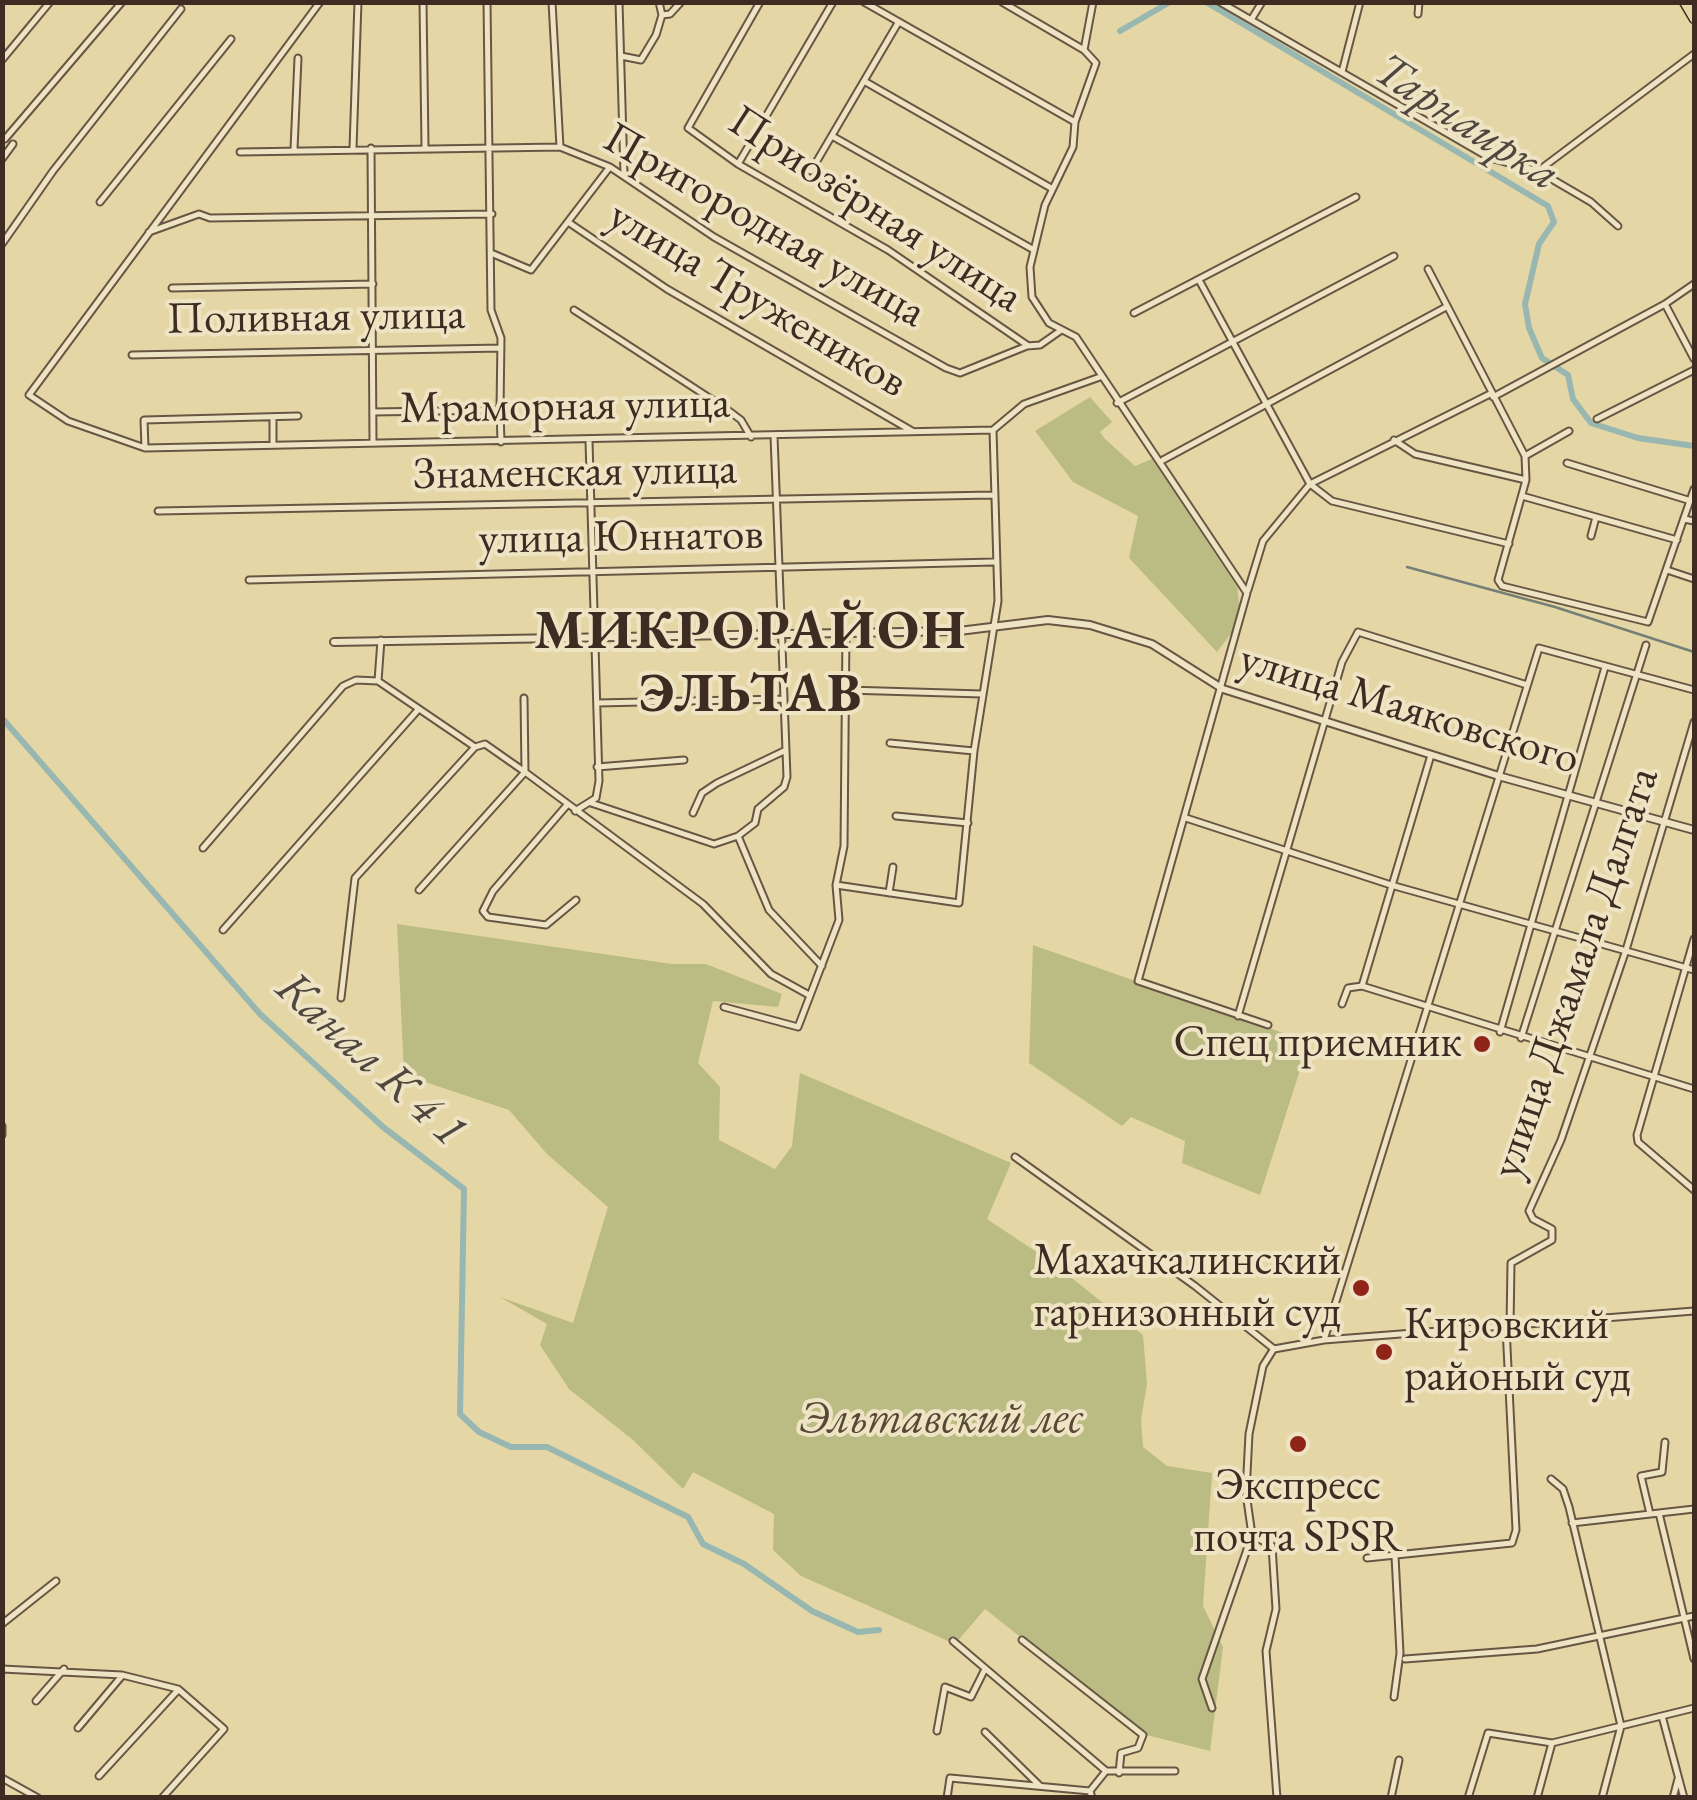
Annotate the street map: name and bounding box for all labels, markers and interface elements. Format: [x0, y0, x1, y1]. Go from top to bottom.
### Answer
water label: Тарнаирка [1362, 42, 1570, 204]
street label: Приозёрная улица [718, 95, 1032, 325]
street label: Пригородная улица [593, 112, 935, 340]
street label: улица Тружеников [598, 190, 916, 410]
street label: Поливная улица [166, 288, 466, 348]
street label: Мраморная улица [399, 377, 731, 437]
street label: Знаменская улица [413, 443, 737, 503]
street label: улица Юннатов [478, 509, 764, 567]
district label: МИКРОРАЙОН ЭЛЬТАВ [534, 600, 968, 729]
street label: улица Маяковского [1233, 633, 1585, 787]
street label: улица Джамала Далгата [1480, 760, 1672, 1186]
water label: Канал К 4 1 [263, 960, 477, 1160]
place label: Спец приемник [1174, 1017, 1462, 1071]
marker: Спец приемник [1471, 1033, 1493, 1055]
place label: Махачкалинский гарнизонный суд [1033, 1235, 1341, 1341]
marker: Махачкалинский гарнизонный суд [1350, 1277, 1372, 1299]
place label: Кировский районый суд [1404, 1299, 1631, 1405]
marker: Кировский районый суд [1373, 1341, 1395, 1363]
park label: Эльтавский лес [800, 1393, 1082, 1447]
marker: Экспресс почта SPSR [1287, 1433, 1309, 1455]
place label: Экспресс почта SPSR [1193, 1460, 1403, 1566]

